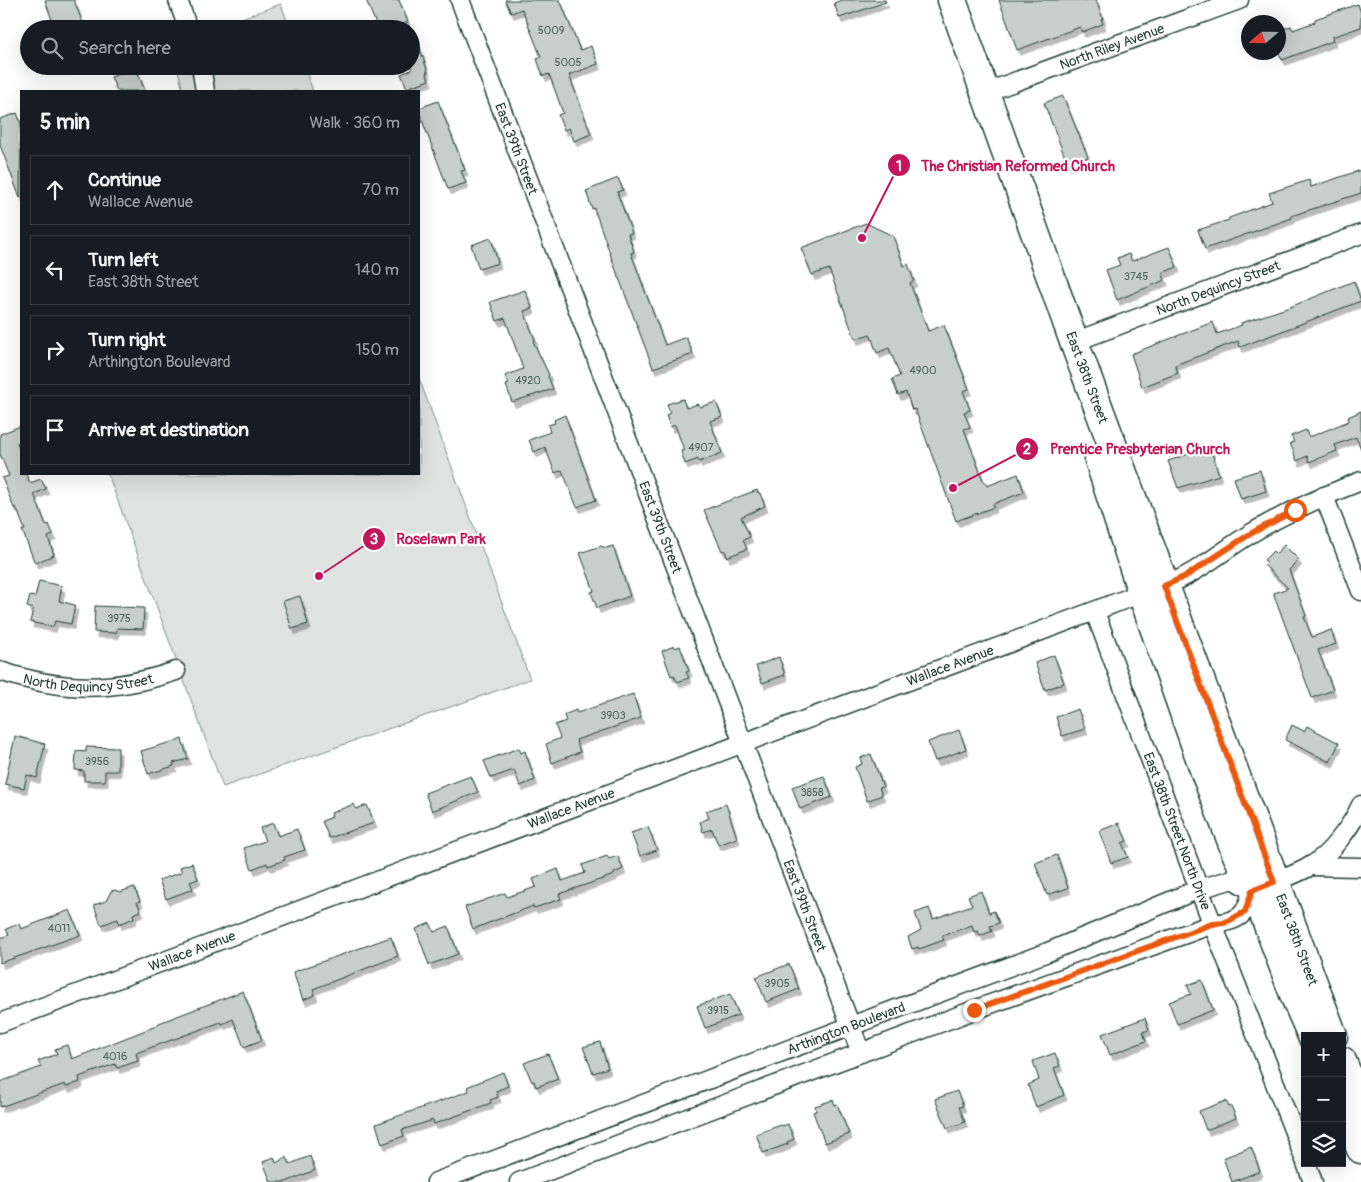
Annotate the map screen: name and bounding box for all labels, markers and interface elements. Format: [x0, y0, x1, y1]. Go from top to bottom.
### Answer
north arrow [1241, 15, 1286, 60]
search box [20, 20, 420, 75]
street label: North Riley Avenue [1057, 20, 1167, 74]
house number: 5009 [538, 24, 565, 37]
icon: search [38, 34, 66, 62]
text: Search here [78, 36, 171, 60]
house number: 5005 [555, 56, 582, 69]
street label: East 39th Street [491, 100, 541, 197]
text: 5 min [40, 109, 90, 136]
text: Walk · 360 m [309, 113, 400, 133]
callout: The Christian Reformed Church [886, 150, 1125, 180]
text: 1 [896, 157, 902, 176]
text: The Christian Reformed Church [920, 157, 1115, 176]
text: Continue [88, 168, 161, 192]
icon: ahead [41, 176, 69, 204]
text: 70 m [362, 180, 399, 200]
text: Wallace Avenue [88, 192, 193, 212]
text: Turn left [88, 248, 158, 272]
icon: left [41, 256, 69, 284]
street label: North Dequincy Street [1154, 257, 1283, 319]
text: 140 m [355, 260, 399, 280]
house number: 3745 [1124, 270, 1148, 283]
text: East 38th Street [88, 272, 199, 292]
text: Turn right [88, 328, 166, 352]
street label: East 38th Street [1062, 329, 1112, 426]
icon: right [41, 336, 69, 364]
text: 150 m [355, 340, 399, 360]
text: Arthington Boulevard [88, 352, 231, 372]
house number: 4900 [909, 364, 937, 377]
house number: 4920 [515, 374, 541, 387]
icon: arrive [41, 416, 69, 444]
text: Arrive at destination [88, 418, 249, 442]
callout: Prentice Presbyterian Church [1015, 434, 1240, 464]
text: 2 [1023, 440, 1031, 459]
text: Prentice Presbyterian Church [1050, 440, 1230, 459]
house number: 4907 [688, 441, 714, 454]
street label: East 39th Street [635, 479, 686, 576]
route start [1284, 499, 1307, 522]
callout: Roselawn Park [362, 524, 496, 554]
text: 3 [370, 530, 378, 549]
text: Roselawn Park [396, 530, 486, 549]
house number: 3975 [107, 612, 131, 625]
street label: Wallace Avenue [904, 642, 996, 690]
street label: North Dequincy Street [21, 670, 155, 696]
house number: 3903 [600, 709, 626, 722]
street label: East 38th Street North Drive [1139, 750, 1214, 913]
house number: 3956 [85, 755, 109, 768]
street label: Wallace Avenue [525, 784, 617, 833]
house number: 3858 [800, 786, 824, 799]
street label: East 39th Street [779, 857, 830, 954]
street label: East 38th Street [1272, 891, 1322, 989]
house number: 4011 [48, 922, 70, 935]
street label: Wallace Avenue [146, 927, 238, 975]
house number: 3905 [764, 977, 790, 990]
street label: Arthington Boulevard [785, 998, 908, 1058]
route end [963, 999, 986, 1022]
house number: 3915 [707, 1004, 729, 1017]
map controls [1301, 1032, 1346, 1167]
button: + [1301, 1032, 1346, 1077]
house number: 4016 [103, 1050, 127, 1063]
button: − [1301, 1077, 1346, 1122]
button: layers [1301, 1122, 1346, 1167]

